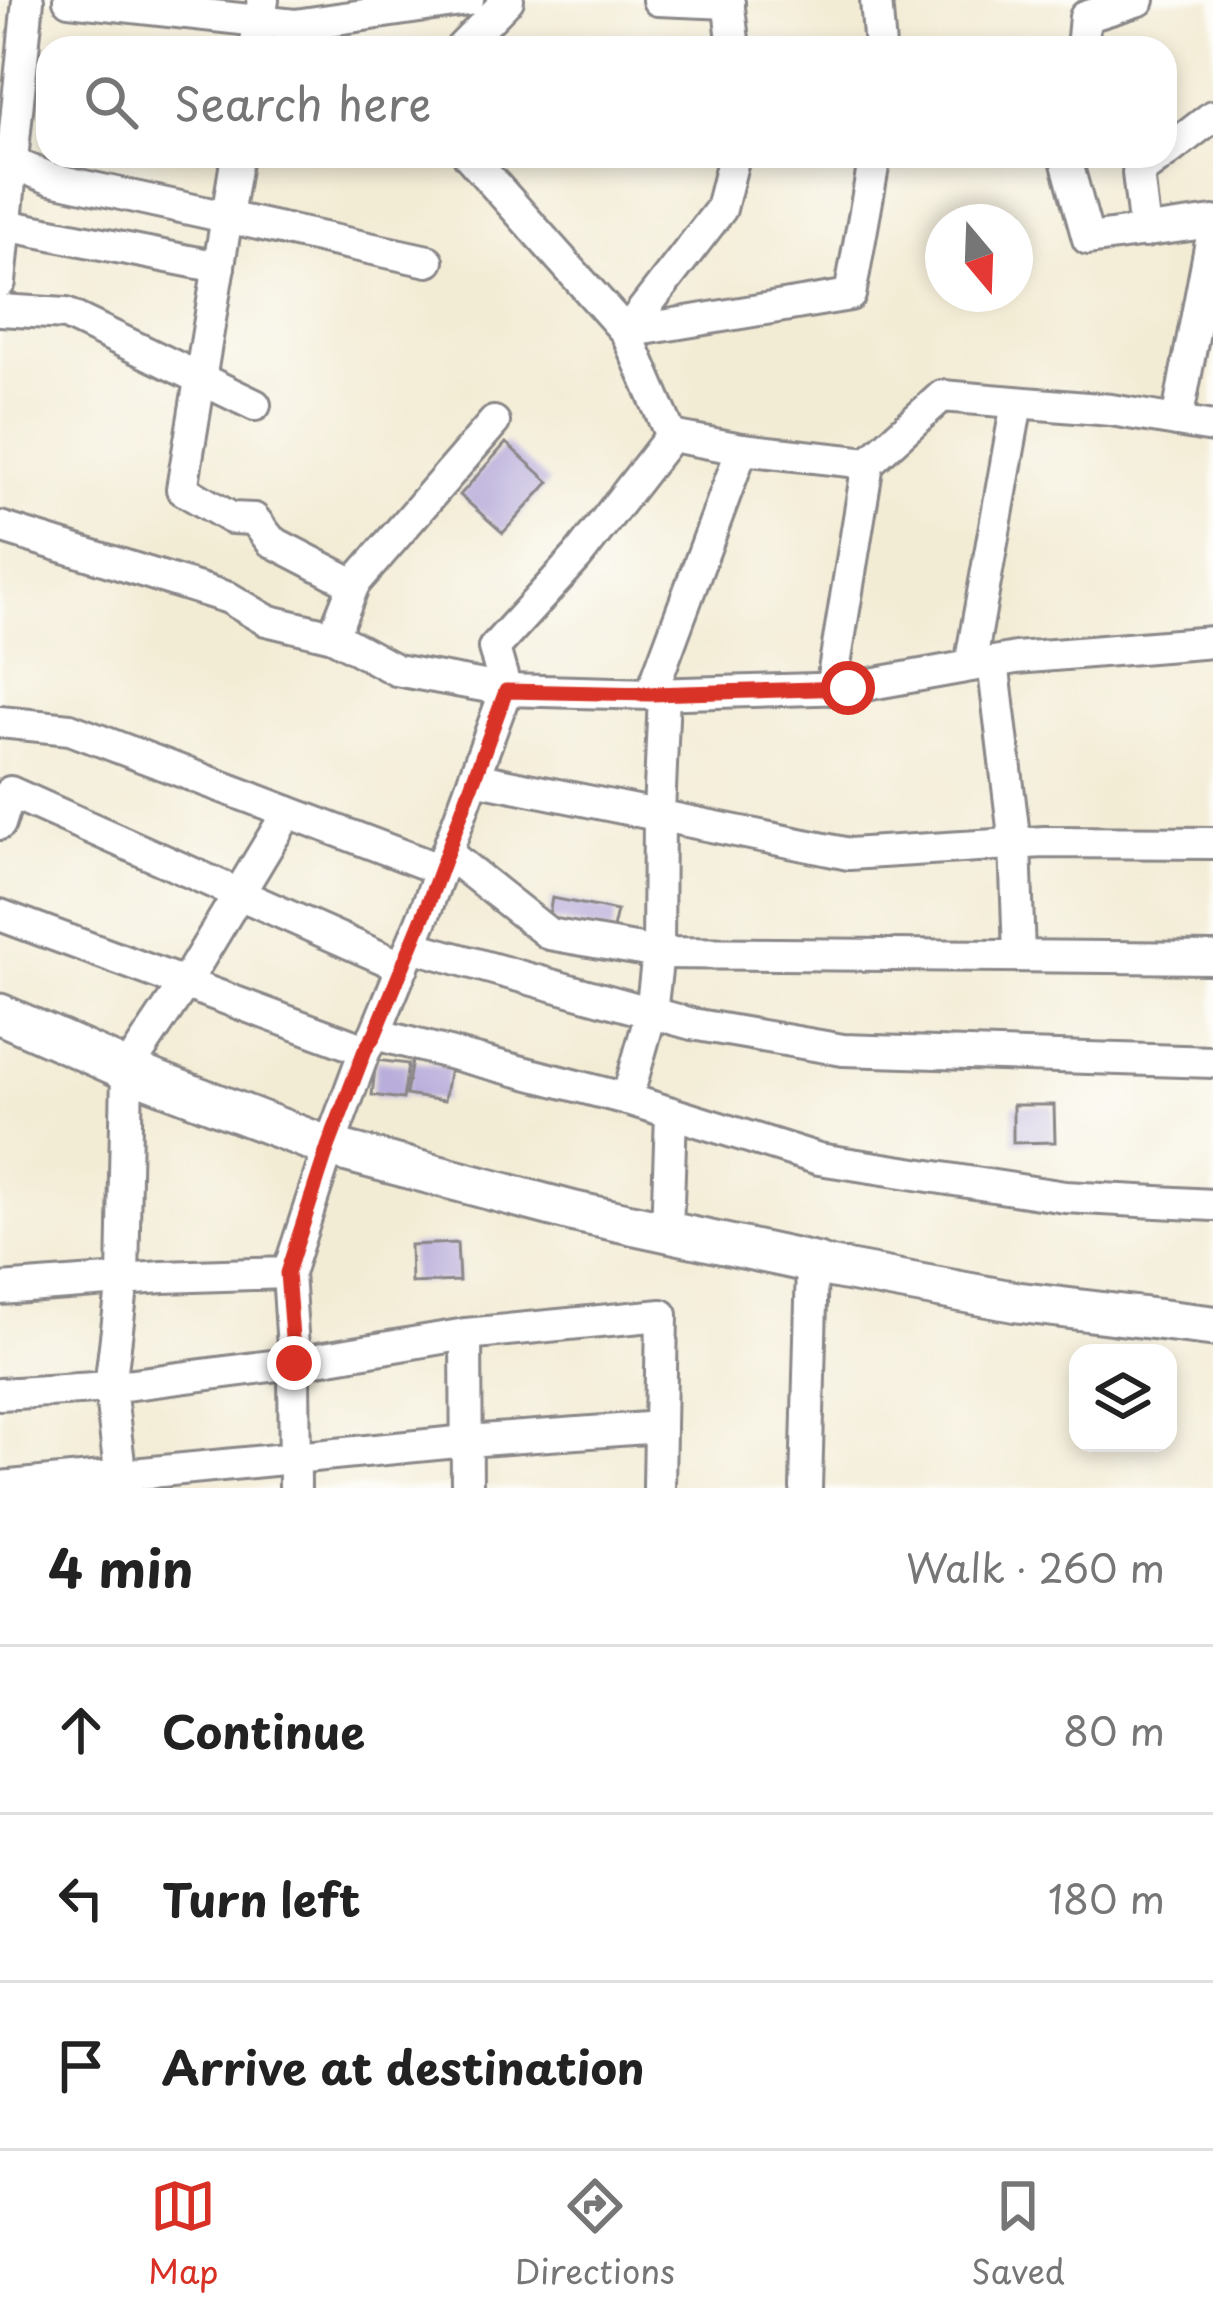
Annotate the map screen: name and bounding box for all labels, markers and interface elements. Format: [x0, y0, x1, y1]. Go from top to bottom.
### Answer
search box [36, 36, 1177, 168]
text: Search here [174, 68, 431, 136]
icon: search [78, 69, 144, 135]
north arrow [925, 204, 1033, 312]
route start [821, 661, 875, 715]
route end [267, 1336, 321, 1390]
map controls [1069, 1344, 1177, 1452]
button: layers [1069, 1344, 1177, 1452]
text: 4 min [48, 1528, 193, 1605]
text: Walk · 260 m [906, 1537, 1165, 1596]
text: Continue [162, 1696, 365, 1764]
icon: ahead [48, 1697, 114, 1763]
text: 80 m [1063, 1700, 1165, 1759]
text: Turn left [162, 1864, 361, 1932]
icon: left [48, 1865, 114, 1931]
text: 180 m [1048, 1868, 1165, 1927]
text: Arrive at destination [162, 2032, 645, 2100]
icon: arrive [48, 2033, 114, 2099]
tab: Map [148, 2173, 219, 2295]
tab: Directions [515, 2173, 675, 2295]
tab: Saved [971, 2173, 1065, 2295]

